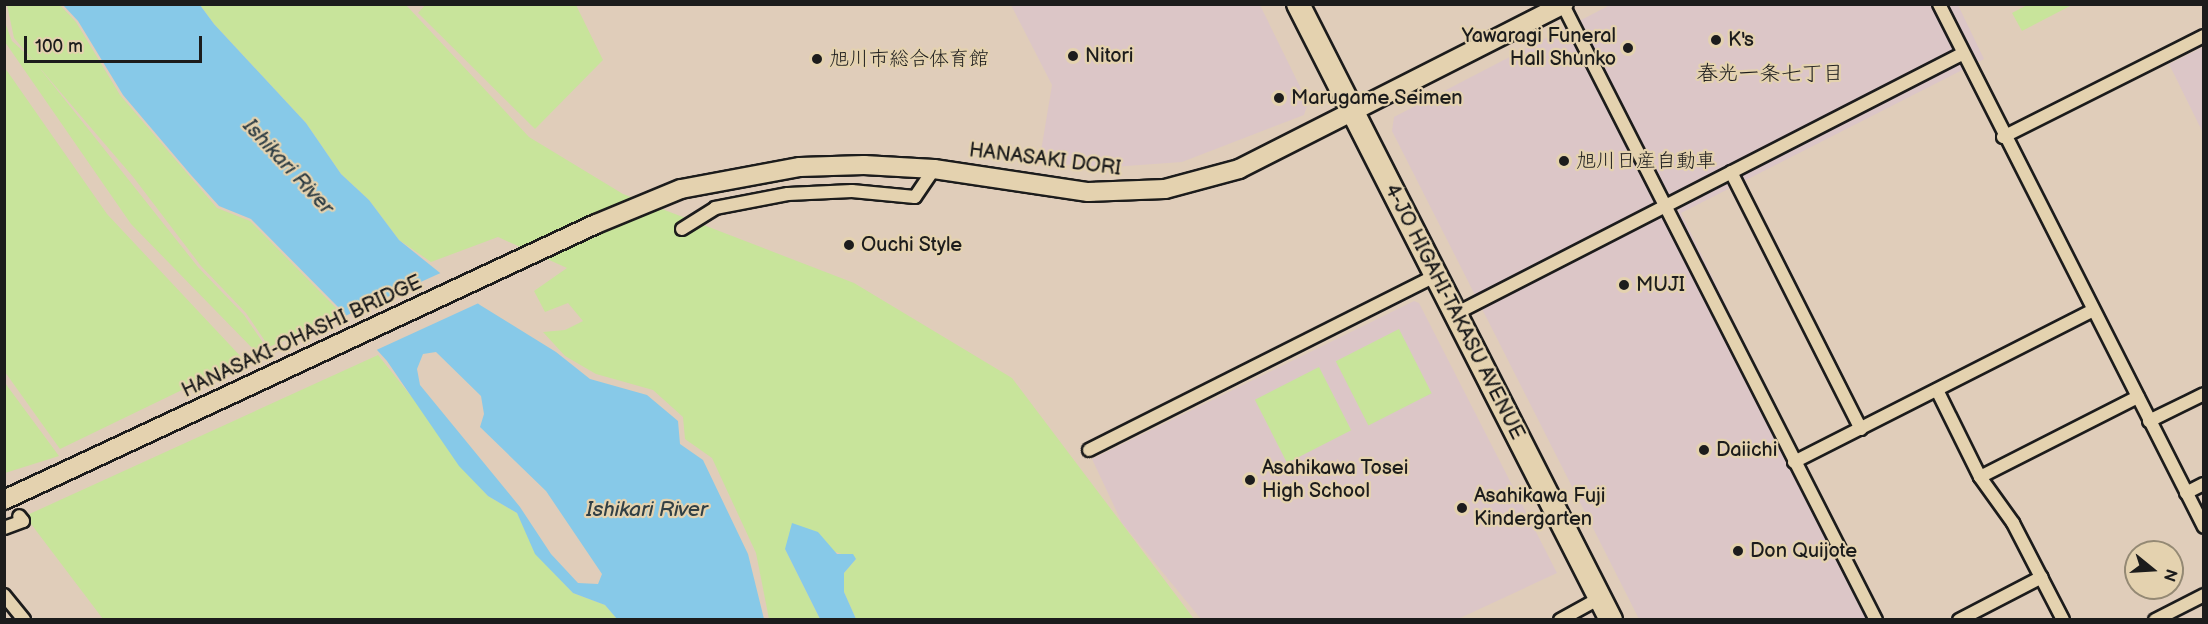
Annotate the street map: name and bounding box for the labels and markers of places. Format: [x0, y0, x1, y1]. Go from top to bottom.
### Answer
place label: Yawaragi Funeral Hall Shunko [1462, 24, 1616, 71]
place label: K's [1728, 28, 1754, 52]
marker: K's [1709, 33, 1723, 47]
marker: Yawaragi Funeral Hall Shunko [1621, 41, 1635, 55]
place label: Nitori [1085, 44, 1134, 68]
place label: 旭川市総合体育館 [829, 47, 989, 71]
marker: Nitori [1066, 49, 1080, 63]
marker: 旭川市総合体育館 [810, 52, 824, 66]
place label: Marugame Seimen [1291, 86, 1463, 110]
marker: Marugame Seimen [1272, 91, 1286, 105]
place label: 旭川日産自動車 [1576, 149, 1716, 173]
marker: 旭川日産自動車 [1557, 154, 1571, 168]
place label: Ouchi Style [861, 233, 963, 257]
marker: Ouchi Style [842, 238, 856, 252]
place label: MUJI [1636, 273, 1685, 297]
marker: MUJI [1617, 278, 1631, 292]
place label: Daiichi [1716, 438, 1777, 462]
marker: Daiichi [1697, 443, 1711, 457]
place label: Asahikawa Tosei High School [1262, 456, 1409, 503]
marker: Asahikawa Tosei High School [1243, 473, 1257, 487]
place label: Asahikawa Fuji Kindergarten [1474, 484, 1606, 531]
marker: Asahikawa Fuji Kindergarten [1455, 501, 1469, 515]
place label: Don Quijote [1750, 539, 1857, 563]
marker: Don Quijote [1731, 544, 1745, 558]

